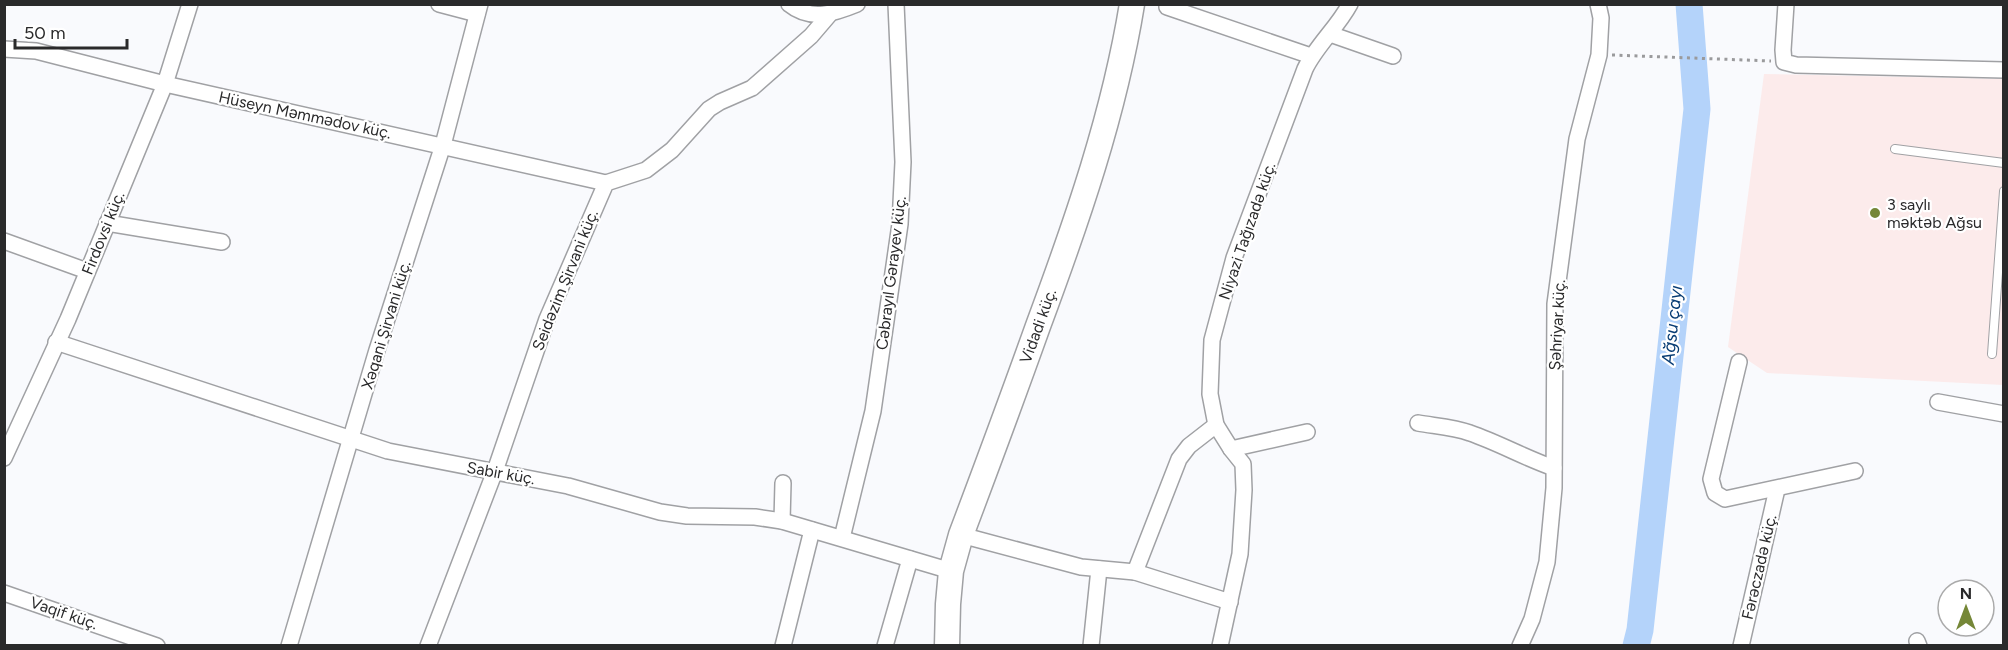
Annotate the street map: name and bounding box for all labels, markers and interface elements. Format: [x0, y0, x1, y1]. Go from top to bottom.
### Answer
scale bar [15, 12, 128, 50]
text: 50 m [24, 22, 66, 44]
street label: Hüseyn Məmmədov küç. [217, 87, 393, 143]
street label: Niyazi Tağızadə küç. [1215, 160, 1279, 302]
street label: Firdovsi küç. [78, 188, 128, 278]
street label: Cəbrayıl Gərayev küç. [872, 195, 910, 351]
place label: 3 saylı məktəb Ağsu [1887, 195, 1982, 232]
marker: 3 saylı məktəb Ağsu [1868, 206, 1882, 220]
street label: Seidəzim Şirvani küç. [528, 207, 602, 353]
street label: Xəqani Şirvani küç. [357, 259, 415, 391]
street label: Şəhriyar küç. [1545, 279, 1569, 371]
water label: Ağsu çayı [1657, 284, 1687, 367]
street label: Vidadi küç. [1016, 286, 1060, 366]
street label: Sabir küç. [465, 458, 537, 488]
street label: Fərəczadə küç. [1738, 513, 1780, 621]
north arrow [1936, 578, 1996, 638]
text: N [1960, 584, 1972, 603]
street label: Vaqif küç. [28, 593, 100, 633]

